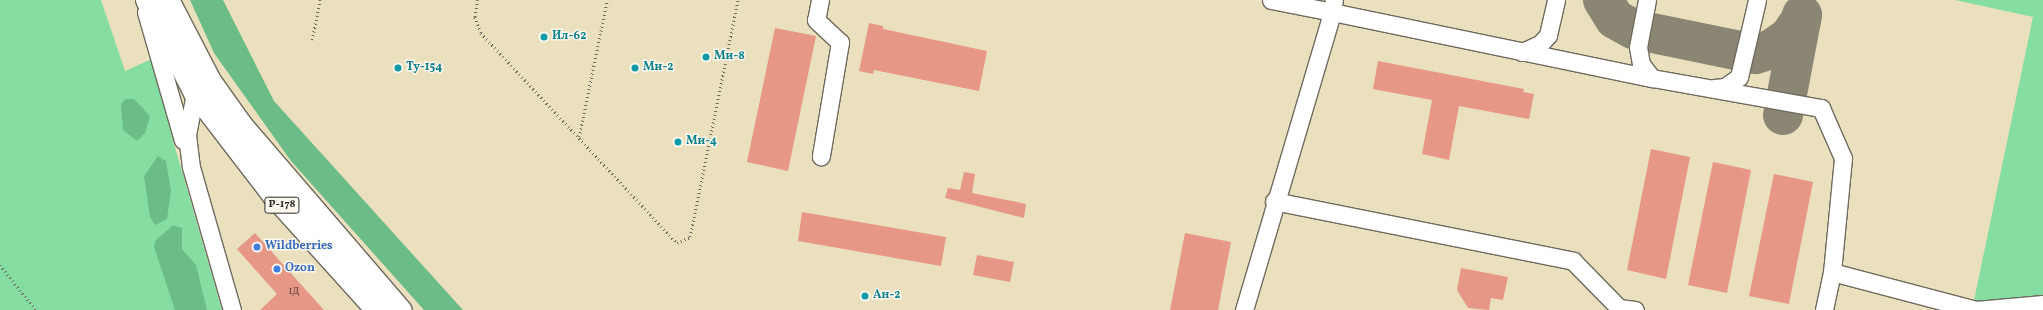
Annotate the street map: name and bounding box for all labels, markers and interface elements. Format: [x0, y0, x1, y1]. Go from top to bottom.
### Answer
place label: Ил-62 [552, 30, 586, 44]
marker: Ил-62 [539, 32, 549, 42]
place label: Ми-8 [714, 50, 745, 64]
marker: Ми-8 [701, 52, 711, 62]
place label: Ту-154 [406, 61, 443, 75]
place label: Ми-2 [643, 61, 674, 75]
marker: Ту-154 [393, 63, 403, 73]
marker: Ми-2 [630, 63, 640, 73]
place label: Ми-4 [686, 135, 717, 149]
marker: Ми-4 [673, 137, 683, 147]
road number: Р-178 [264, 196, 300, 214]
place label: Wildberries [265, 240, 333, 254]
marker: Wildberries [252, 242, 262, 252]
place label: Ozon [285, 262, 315, 276]
marker: Ozon [272, 264, 282, 274]
house number: 1Д [288, 286, 300, 298]
place label: Ан-2 [873, 289, 901, 303]
marker: Ан-2 [860, 291, 870, 301]

